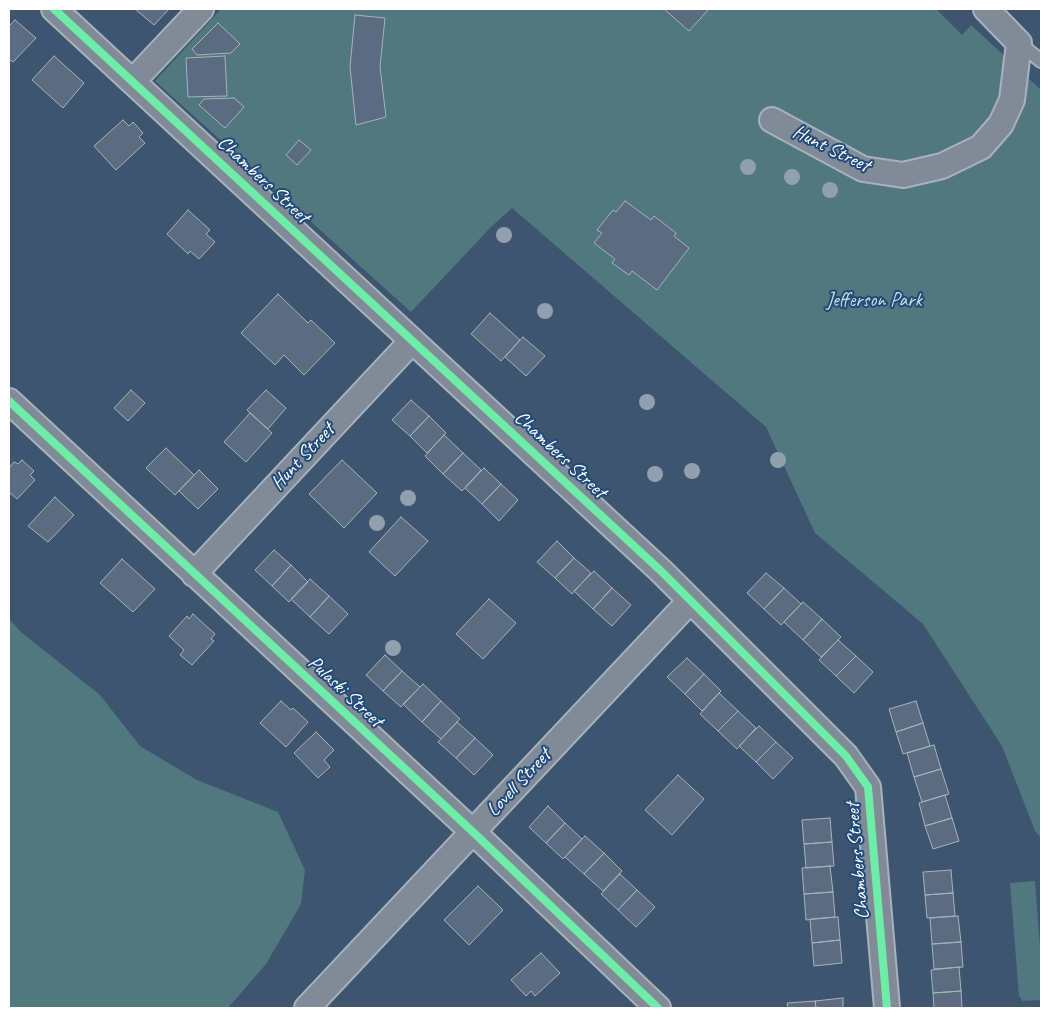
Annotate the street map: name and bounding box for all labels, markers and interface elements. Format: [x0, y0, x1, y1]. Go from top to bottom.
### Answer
street label: Hunt Street [789, 120, 873, 178]
street label: Chambers Street [212, 131, 314, 229]
park label: Jefferson Park [826, 289, 922, 313]
street label: Chambers Street [509, 406, 611, 504]
street label: Hunt Street [266, 419, 340, 495]
street label: Pulaski Street [302, 651, 388, 733]
street label: Lovell Street [482, 744, 556, 822]
street label: Chambers Street [841, 802, 875, 920]

